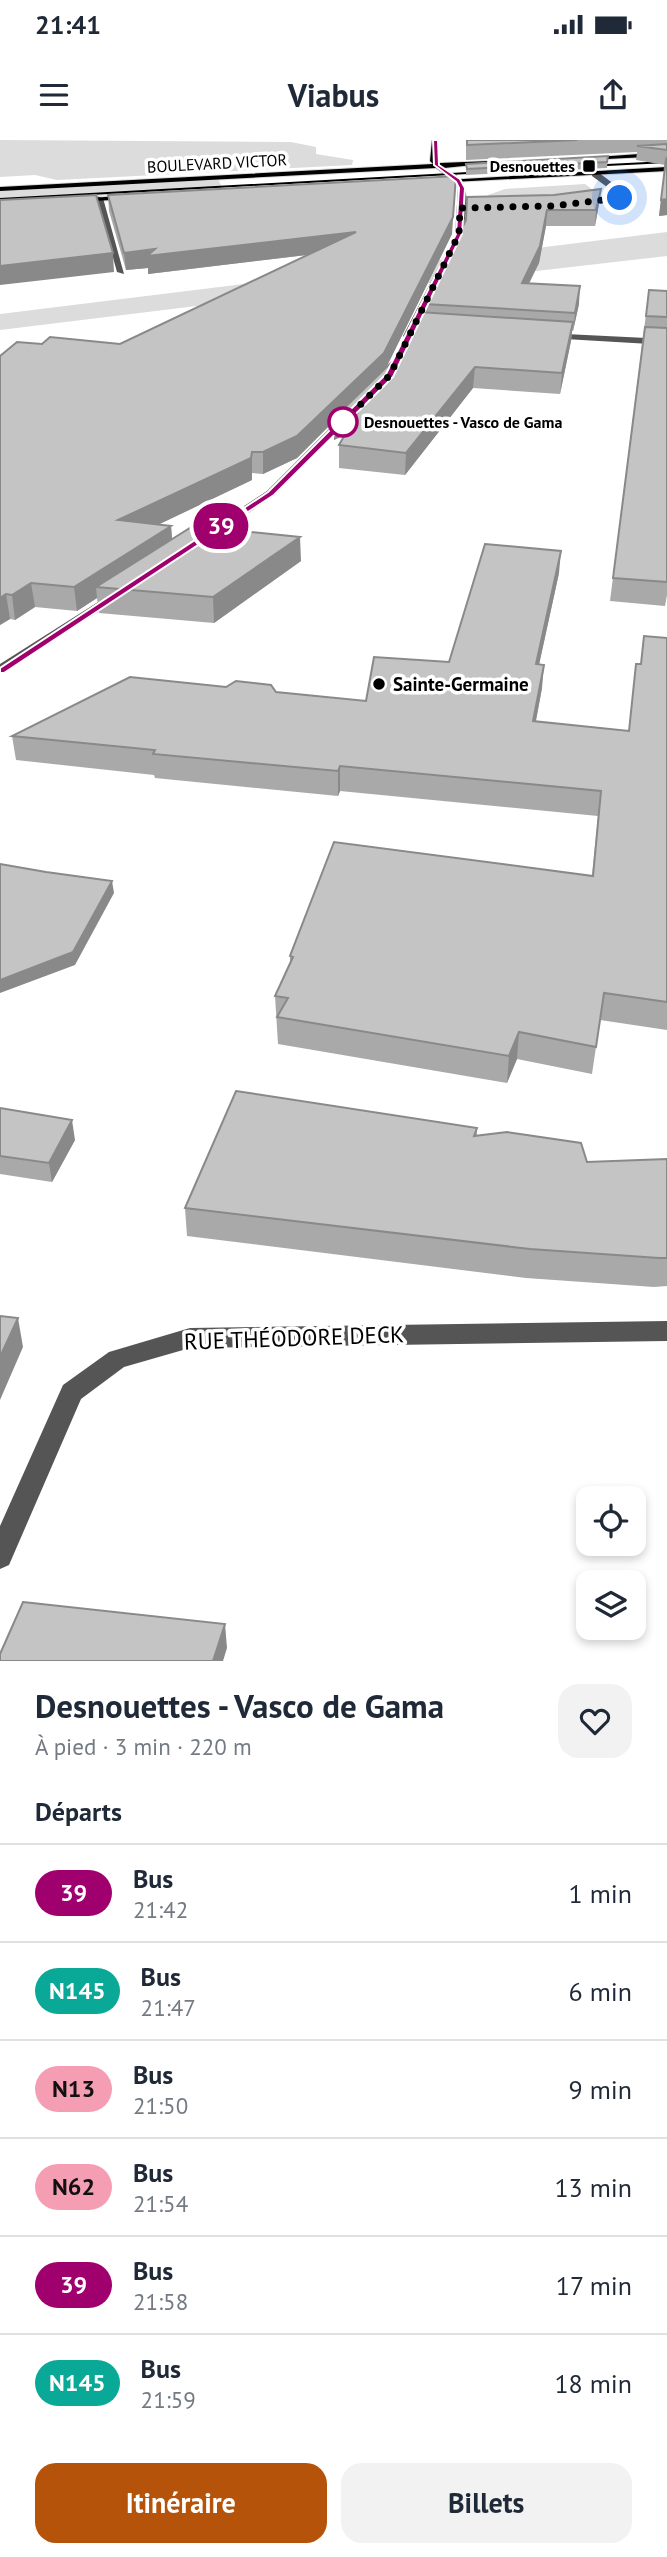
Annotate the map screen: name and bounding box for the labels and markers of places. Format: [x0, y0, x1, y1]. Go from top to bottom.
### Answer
place label: Desnouettes [490, 156, 575, 176]
marker: Desnouettes [581, 158, 597, 174]
marker: Desnouettes - Vasco de Gama [328, 407, 358, 437]
place label: Desnouettes - Vasco de Gama [364, 412, 562, 432]
place label: Sainte-Germaine [393, 672, 529, 696]
marker: Sainte-Germaine [371, 676, 387, 692]

